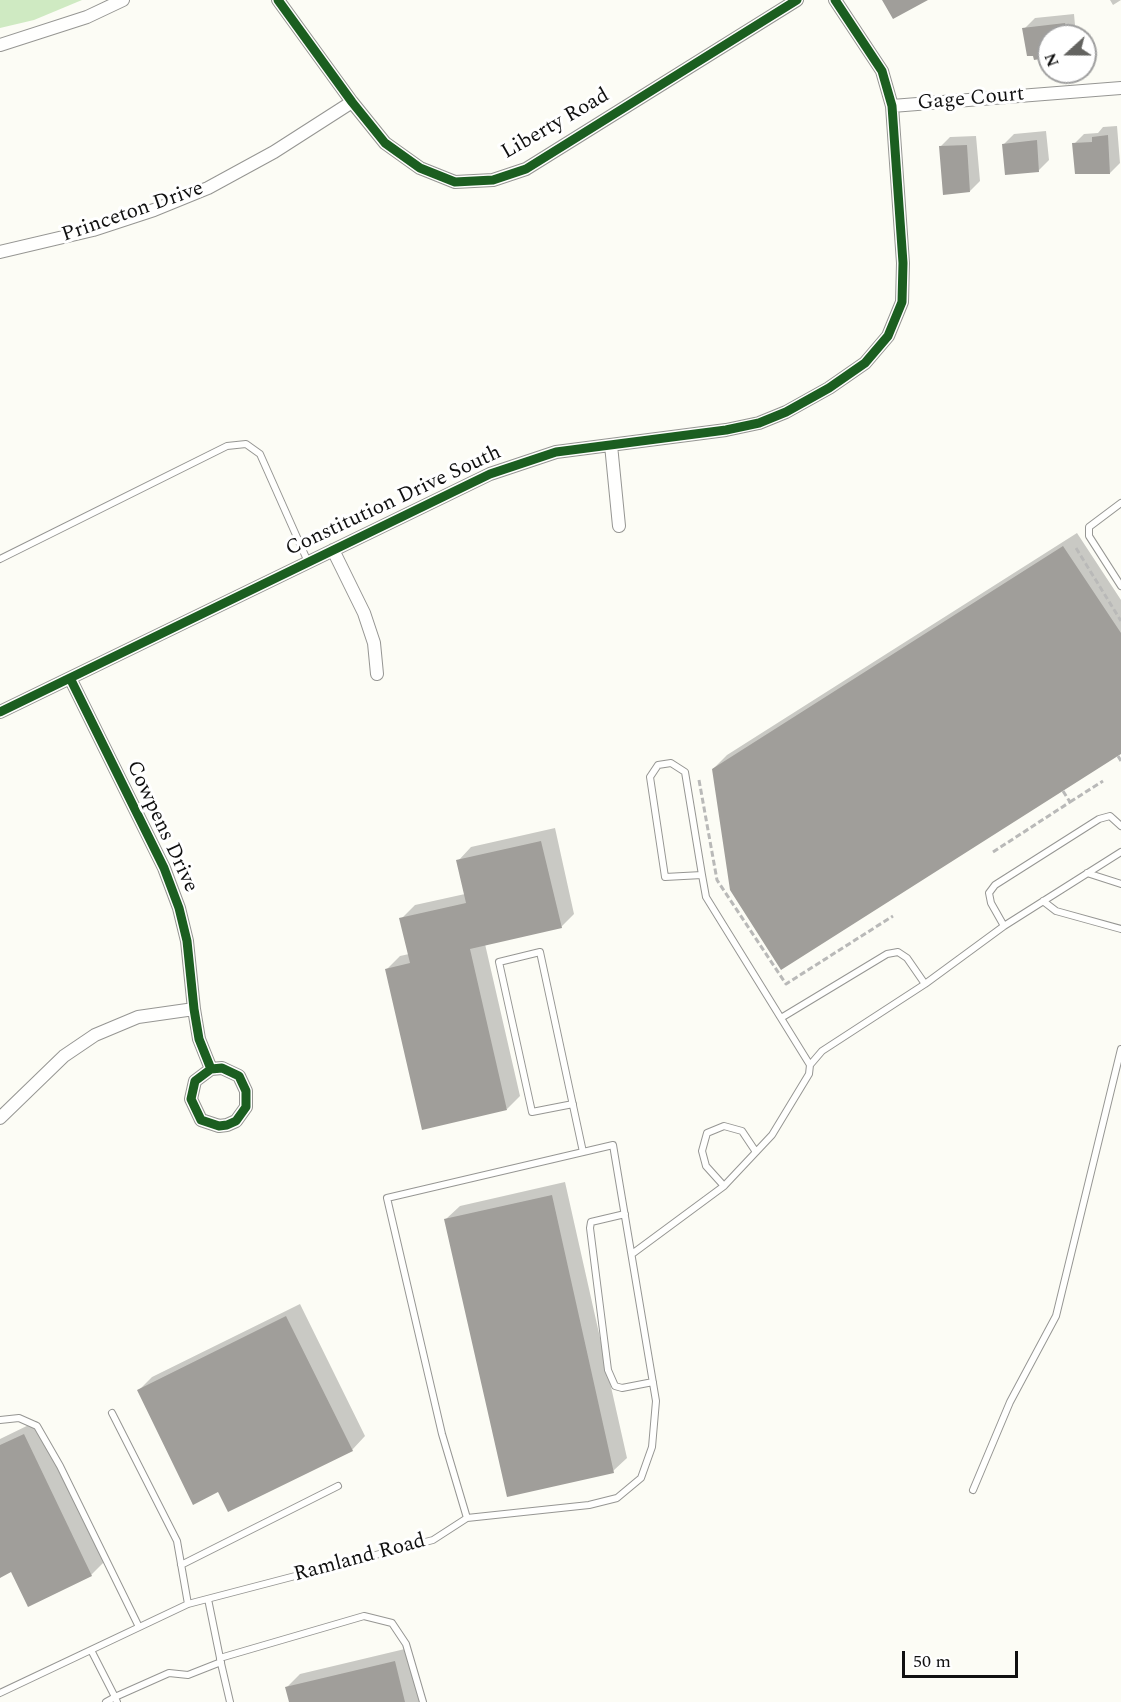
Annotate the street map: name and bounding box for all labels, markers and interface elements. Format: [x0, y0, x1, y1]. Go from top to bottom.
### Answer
north arrow [1037, 24, 1097, 84]
text: N [1039, 49, 1066, 70]
street label: Gage Court [917, 83, 1025, 117]
street label: Liberty Road [498, 84, 614, 166]
street label: Princeton Drive [59, 177, 207, 249]
street label: Constitution Drive South [282, 441, 506, 563]
street label: Cowpens Drive [119, 757, 203, 897]
street label: Ramland Road [291, 1529, 429, 1589]
scale bar [905, 1639, 1020, 1677]
text: 50 m [913, 1648, 951, 1675]

